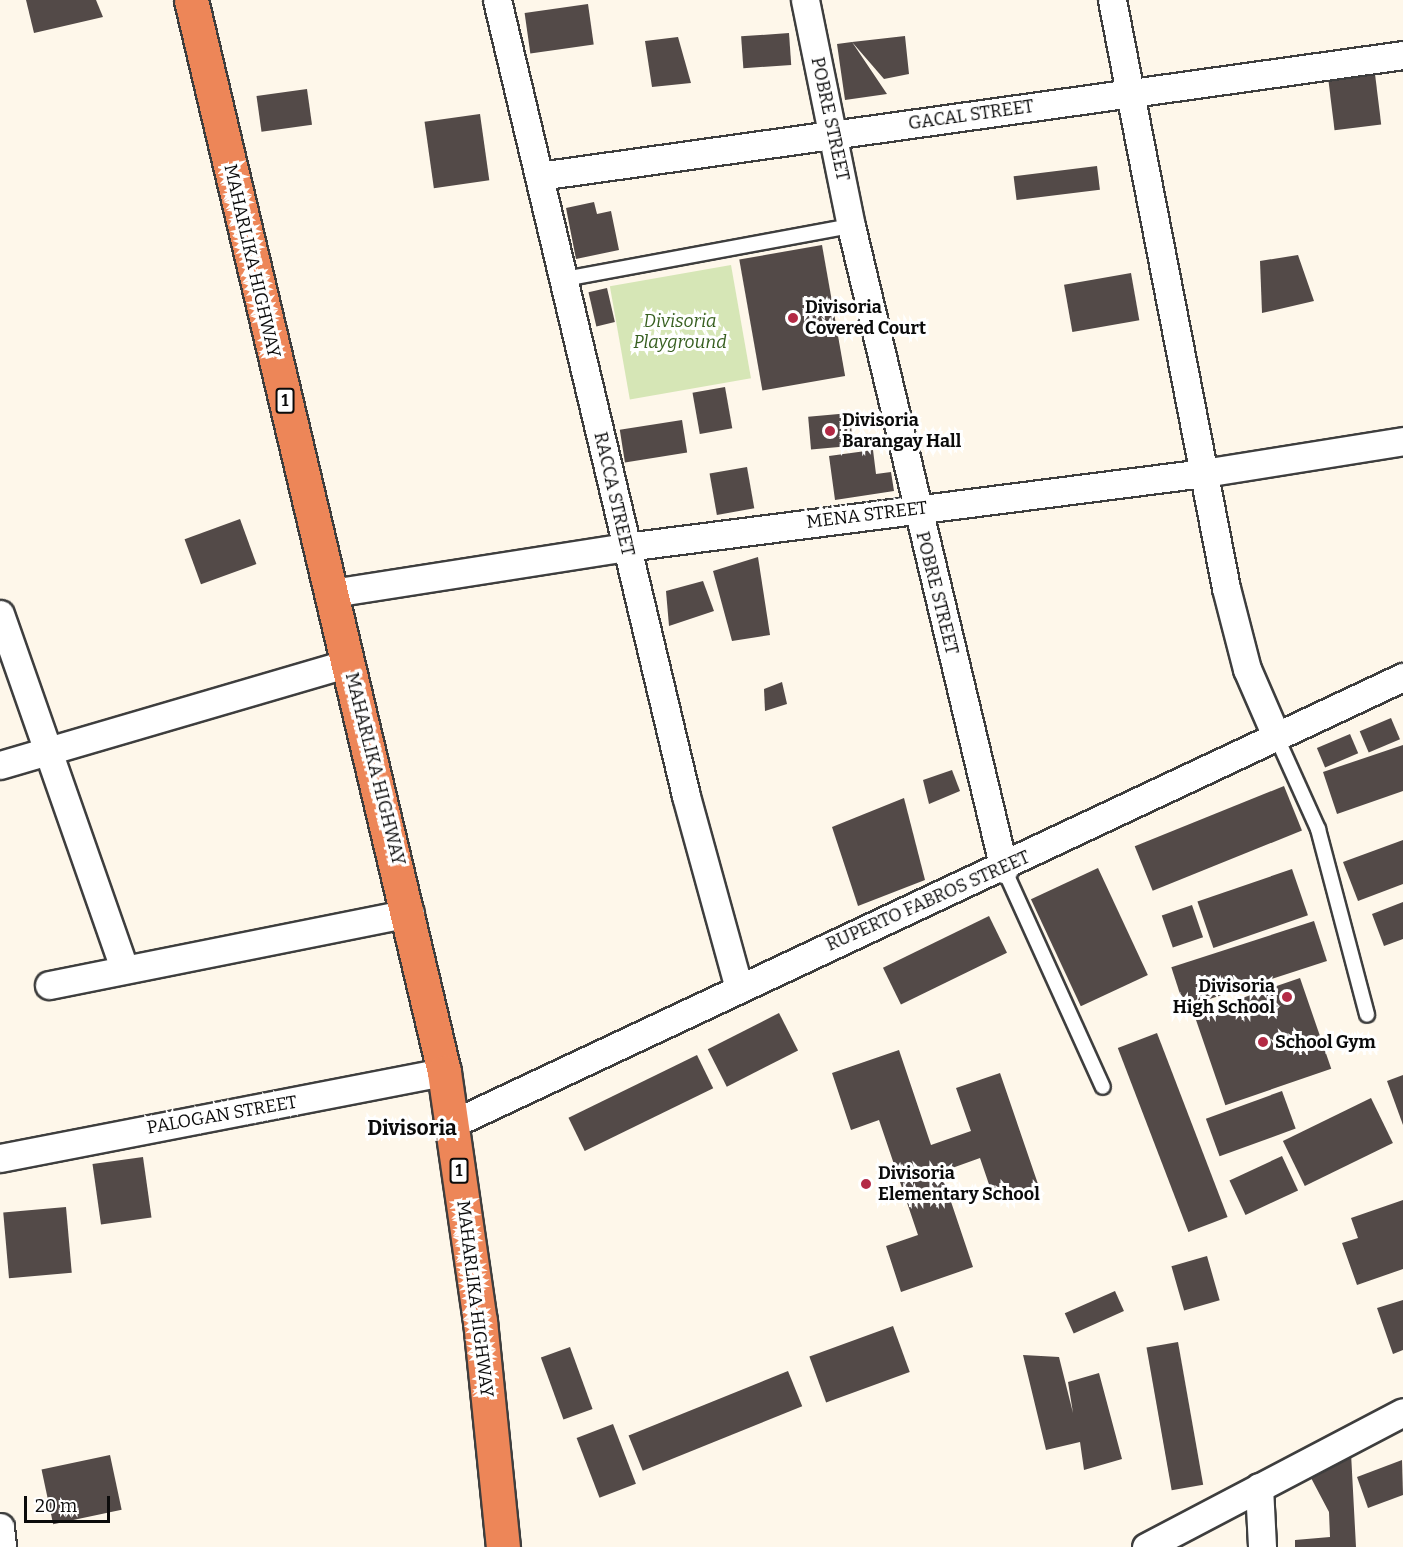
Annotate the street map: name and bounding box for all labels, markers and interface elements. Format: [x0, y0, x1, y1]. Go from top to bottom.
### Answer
street label: POBRE STREET [806, 55, 854, 183]
street label: GACAL STREET [907, 96, 1035, 134]
street label: MAHARLIKA HIGHWAY [219, 162, 285, 360]
place label: Divisoria Covered Court [805, 297, 926, 340]
park label: Divisoria Playground [633, 311, 727, 354]
marker: Divisoria Covered Court [786, 311, 800, 325]
road number: 1 [274, 388, 296, 414]
place label: Divisoria Barangay Hall [842, 410, 961, 452]
marker: Divisoria Barangay Hall [823, 424, 837, 438]
street label: RACCA STREET [589, 430, 639, 558]
street label: MENA STREET [805, 497, 929, 533]
street label: POBRE STREET [911, 529, 963, 657]
street label: MAHARLIKA HIGHWAY [341, 670, 409, 868]
street label: RUPERTO FABROS STREET [823, 846, 1033, 956]
place label: Divisoria High School [1173, 976, 1275, 1018]
marker: Divisoria High School [1280, 990, 1294, 1004]
place label: School Gym [1275, 1031, 1376, 1053]
marker: School Gym [1256, 1035, 1270, 1049]
street label: PALOGAN STREET [145, 1091, 299, 1139]
district label: Divisoria [367, 1115, 457, 1141]
road number: 1 [448, 1158, 470, 1184]
place label: Divisoria Elementary School [878, 1163, 1040, 1206]
marker: Divisoria Elementary School [859, 1177, 873, 1191]
street label: MAHARLIKA HIGHWAY [452, 1199, 498, 1399]
scale bar [27, 1484, 112, 1522]
text: 20 m [35, 1495, 77, 1517]

